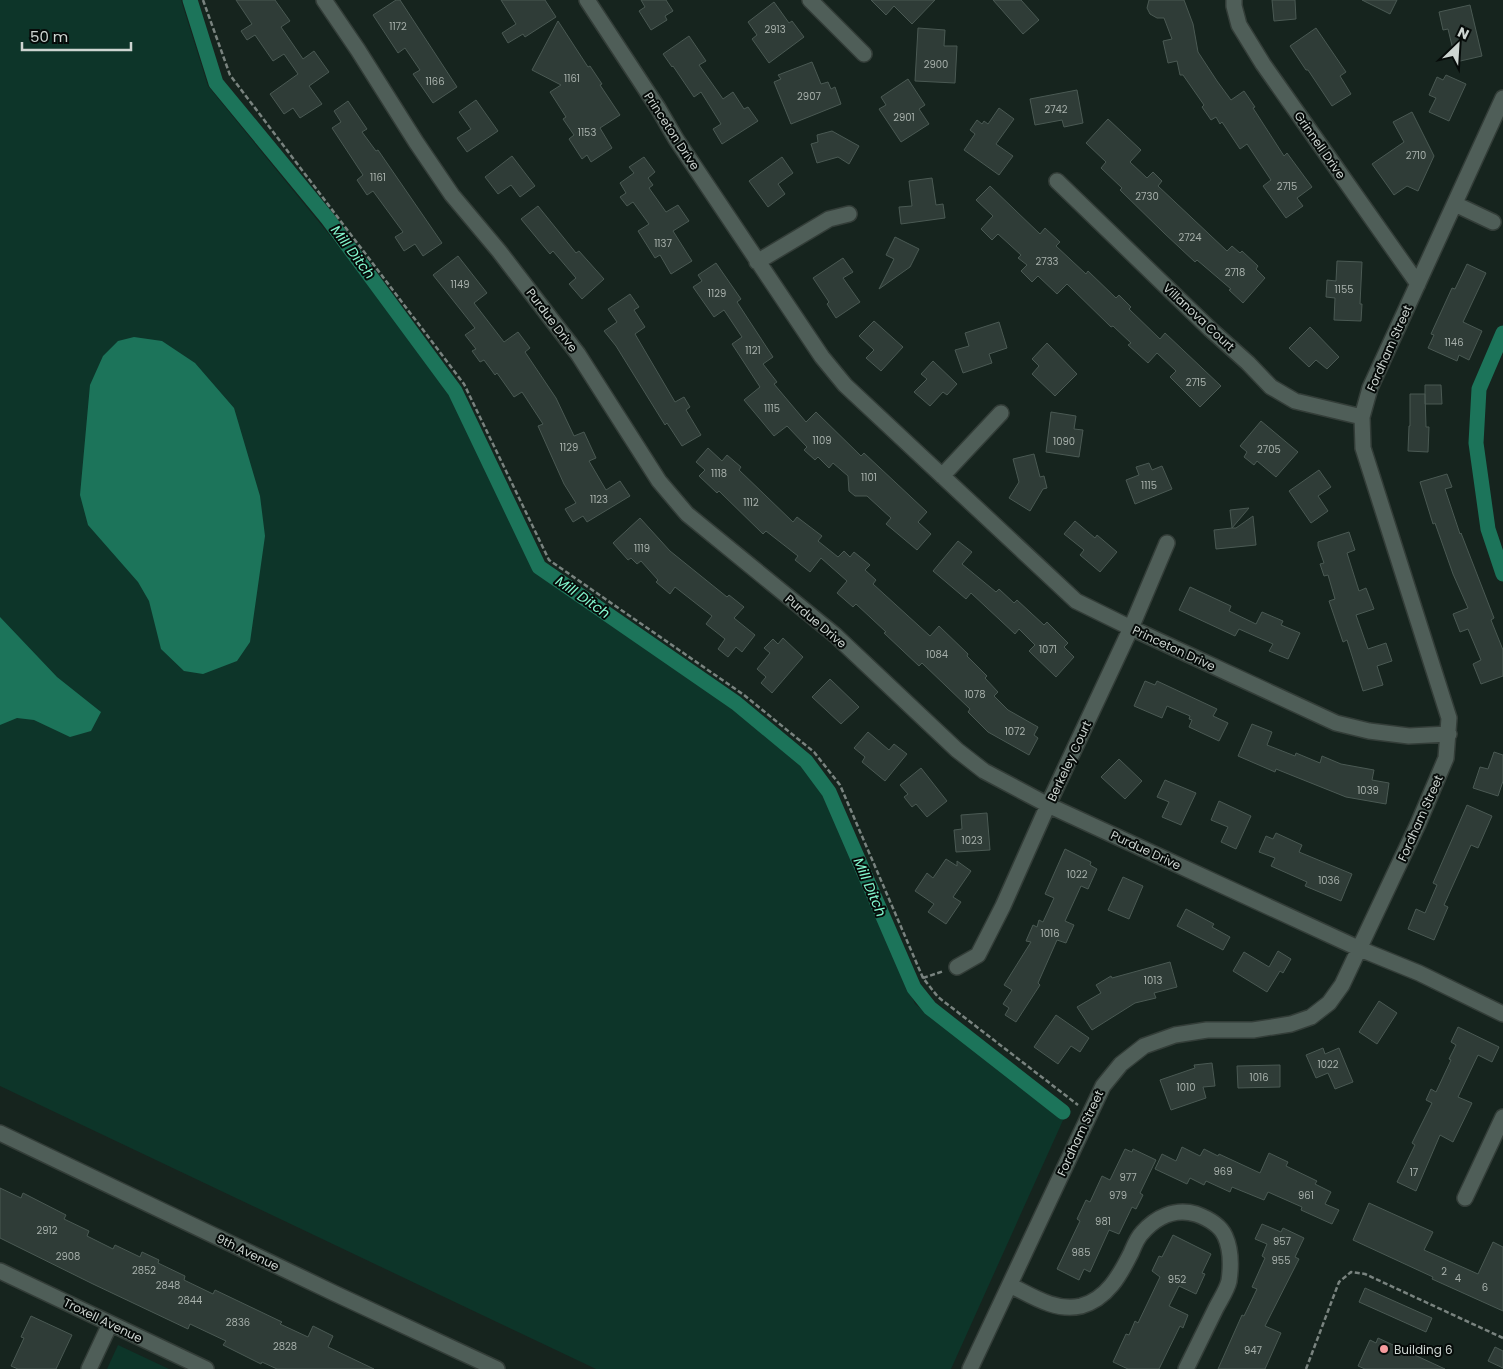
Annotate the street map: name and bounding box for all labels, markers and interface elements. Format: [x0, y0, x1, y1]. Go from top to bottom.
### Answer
house number: 1172 [389, 19, 407, 34]
scale bar [22, 20, 131, 52]
north arrow [1433, 20, 1483, 70]
house number: 2913 [764, 22, 786, 37]
text: N [1454, 22, 1472, 45]
text: 50 m [30, 26, 68, 47]
house number: 2900 [924, 57, 948, 72]
house number: 1161 [564, 71, 580, 86]
house number: 1166 [425, 74, 445, 89]
street label: Princeton Drive [640, 89, 704, 173]
house number: 2907 [797, 89, 821, 104]
house number: 2742 [1044, 102, 1068, 117]
street label: Grinnell Drive [1290, 108, 1350, 182]
house number: 2901 [893, 110, 915, 125]
house number: 1153 [578, 125, 596, 140]
house number: 2710 [1406, 148, 1426, 163]
house number: 1161 [370, 170, 386, 185]
house number: 2715 [1277, 179, 1297, 194]
house number: 2730 [1135, 189, 1159, 204]
water label: Mill Ditch [326, 221, 380, 283]
house number: 2724 [1178, 230, 1202, 245]
house number: 1137 [654, 236, 672, 251]
house number: 2733 [1036, 254, 1059, 269]
house number: 2718 [1225, 265, 1245, 280]
house number: 1149 [451, 277, 470, 292]
street label: Villanova Court [1160, 279, 1238, 355]
house number: 1155 [1335, 282, 1353, 297]
street label: Purdue Drive [522, 285, 582, 355]
house number: 1129 [708, 286, 726, 301]
street label: Fordham Street [1362, 302, 1416, 394]
house number: 1146 [1444, 335, 1464, 350]
house number: 1121 [745, 343, 761, 358]
house number: 2715 [1186, 375, 1206, 390]
house number: 1115 [764, 401, 780, 416]
house number: 1109 [813, 433, 831, 448]
house number: 1090 [1053, 434, 1075, 449]
house number: 1129 [560, 440, 578, 455]
house number: 2705 [1257, 442, 1281, 457]
house number: 1118 [711, 466, 727, 481]
house number: 1101 [861, 470, 877, 485]
house number: 1115 [1141, 478, 1157, 493]
house number: 1123 [590, 492, 608, 507]
house number: 1112 [743, 495, 759, 510]
house number: 1119 [634, 541, 650, 556]
water label: Mill Ditch [552, 571, 614, 623]
street label: Purdue Drive [782, 590, 850, 652]
street label: Princeton Drive [1130, 621, 1218, 675]
house number: 1071 [1039, 642, 1057, 657]
house number: 1084 [926, 647, 948, 662]
house number: 1078 [964, 687, 986, 702]
street label: Berkeley Court [1043, 718, 1095, 804]
house number: 1072 [1005, 724, 1026, 739]
street label: Fordham Street [1393, 772, 1447, 864]
house number: 1039 [1357, 783, 1379, 798]
street label: Purdue Drive [1108, 826, 1184, 874]
house number: 1023 [961, 833, 983, 848]
water label: Mill Ditch [849, 854, 891, 920]
house number: 1022 [1067, 867, 1088, 882]
house number: 1036 [1318, 873, 1340, 888]
house number: 1016 [1040, 926, 1060, 941]
house number: 1013 [1144, 973, 1162, 988]
house number: 1022 [1318, 1057, 1339, 1072]
house number: 1016 [1249, 1070, 1269, 1085]
house number: 1010 [1177, 1080, 1195, 1095]
street label: Fordham Street [1053, 1087, 1107, 1179]
house number: 969 [1214, 1164, 1232, 1179]
house number: 17 [1410, 1165, 1419, 1180]
house number: 977 [1119, 1170, 1137, 1185]
house number: 979 [1109, 1188, 1127, 1203]
house number: 961 [1298, 1188, 1314, 1203]
house number: 981 [1095, 1214, 1111, 1229]
house number: 2912 [37, 1223, 58, 1238]
street label: 9th Avenue [214, 1229, 282, 1275]
house number: 957 [1273, 1234, 1292, 1249]
house number: 985 [1072, 1245, 1090, 1260]
house number: 2908 [56, 1249, 80, 1264]
house number: 955 [1272, 1253, 1290, 1268]
house number: 2852 [132, 1263, 156, 1278]
house number: 2 [1441, 1264, 1447, 1279]
house number: 4 [1455, 1271, 1461, 1286]
house number: 952 [1168, 1272, 1186, 1287]
house number: 2848 [156, 1278, 180, 1293]
house number: 6 [1482, 1280, 1488, 1295]
house number: 2844 [178, 1293, 202, 1308]
street label: Troxell Avenue [61, 1294, 145, 1346]
house number: 2836 [226, 1315, 250, 1330]
house number: 2828 [273, 1339, 297, 1354]
place label: Building 6 [1394, 1341, 1453, 1358]
house number: 947 [1244, 1343, 1263, 1358]
marker: Building 6 [1378, 1343, 1390, 1355]

